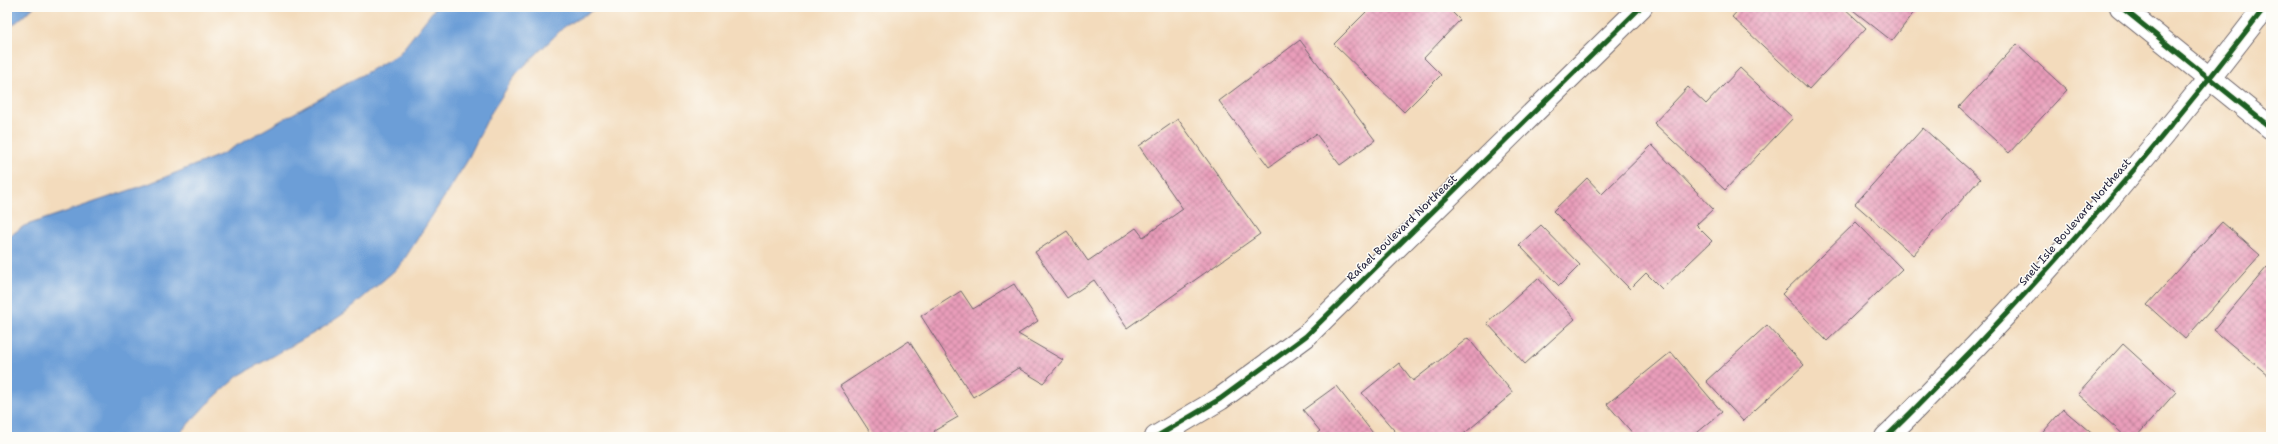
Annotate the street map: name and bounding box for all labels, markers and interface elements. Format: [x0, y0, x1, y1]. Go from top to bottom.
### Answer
street label: Snell Isle Boulevard Northeast [2016, 155, 2135, 289]
street label: Rafael Boulevard Northeast [1343, 171, 1461, 285]

